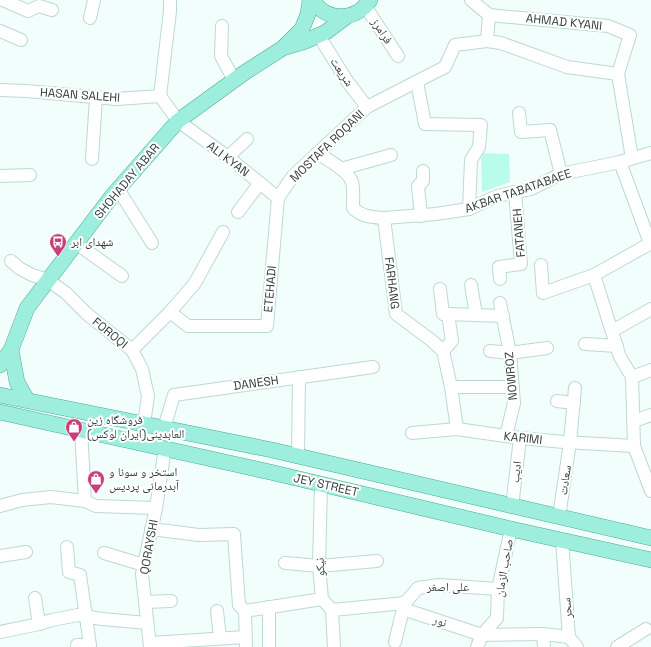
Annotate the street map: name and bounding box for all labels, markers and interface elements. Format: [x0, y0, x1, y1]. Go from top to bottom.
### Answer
street label: AHMAD KYANI [525, 10, 603, 34]
street label: فرامرز [367, 14, 396, 47]
street label: شریعت [327, 54, 357, 90]
street label: HASAN SALEHI [39, 84, 121, 106]
street label: MOSTAFA ROQANI [286, 106, 368, 186]
street label: ALI KYAN [203, 138, 253, 180]
street label: SHOHADAY ABAR [91, 140, 163, 222]
street label: AKBAR TABATABAEE [463, 165, 574, 217]
street label: FATANEH [509, 208, 529, 258]
bus stop icon: شهدای ابر [48, 232, 68, 257]
place label: شهدای ابر [70, 234, 114, 250]
street label: FARHANG [381, 256, 403, 310]
street label: ETEHADI [260, 265, 280, 313]
street label: FOROQI [89, 314, 131, 352]
street label: NOWROZ [501, 351, 521, 401]
street label: DANESH [232, 372, 280, 394]
place label: فروشگاه زین العابدینی(ایران لوکس) [87, 412, 185, 442]
shop icon: فروشگاه زین العابدینی(ایران لوکس) [64, 417, 84, 442]
street label: KARIMI [503, 428, 543, 448]
street label: ادیب [507, 460, 525, 484]
place label: استخر و سونا و آبدرمانی پردیس [109, 464, 180, 494]
street label: سعادت [555, 464, 575, 496]
shop icon: استخر و سونا و آبدرمانی پردیس [86, 469, 106, 494]
street label: JEY STREET [292, 470, 360, 500]
street label: QORAYSHI [136, 518, 162, 576]
street label: صاحب الزمان [491, 538, 517, 598]
street label: نیکو [312, 557, 328, 577]
street label: علی اصغر [426, 579, 469, 595]
street label: سحر [558, 597, 576, 620]
street label: نور [430, 611, 449, 631]

